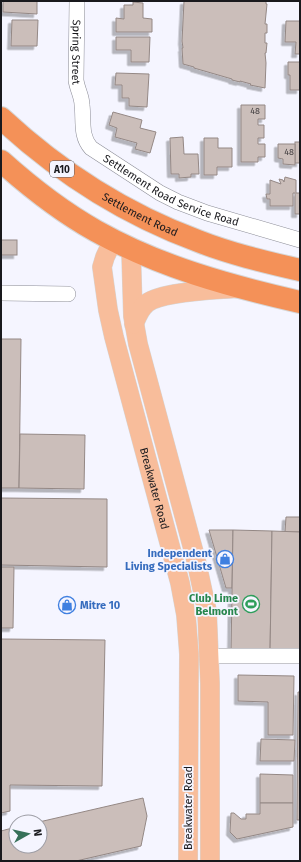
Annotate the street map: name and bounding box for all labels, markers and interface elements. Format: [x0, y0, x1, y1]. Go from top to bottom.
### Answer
street label: Spring Street [69, 19, 83, 86]
house number: 48 [250, 106, 260, 116]
house number: 48 [284, 147, 294, 157]
street label: Settlement Road Service Road [101, 151, 243, 227]
road number: A10 [50, 161, 74, 177]
street label: Settlement Road [101, 189, 181, 239]
street label: Breakwater Road [137, 446, 171, 531]
place label: Independent Living Specialists [125, 547, 213, 573]
shop icon: Independent Living Specialists [215, 549, 235, 569]
place label: Club Lime Belmont [189, 592, 239, 618]
sports icon: Club Lime Belmont [241, 594, 261, 614]
shop icon: Mitre 10 [57, 595, 77, 615]
place label: Mitre 10 [80, 599, 121, 612]
street label: Breakwater Road [182, 766, 195, 850]
north arrow [8, 814, 48, 854]
text: N [30, 828, 44, 837]

